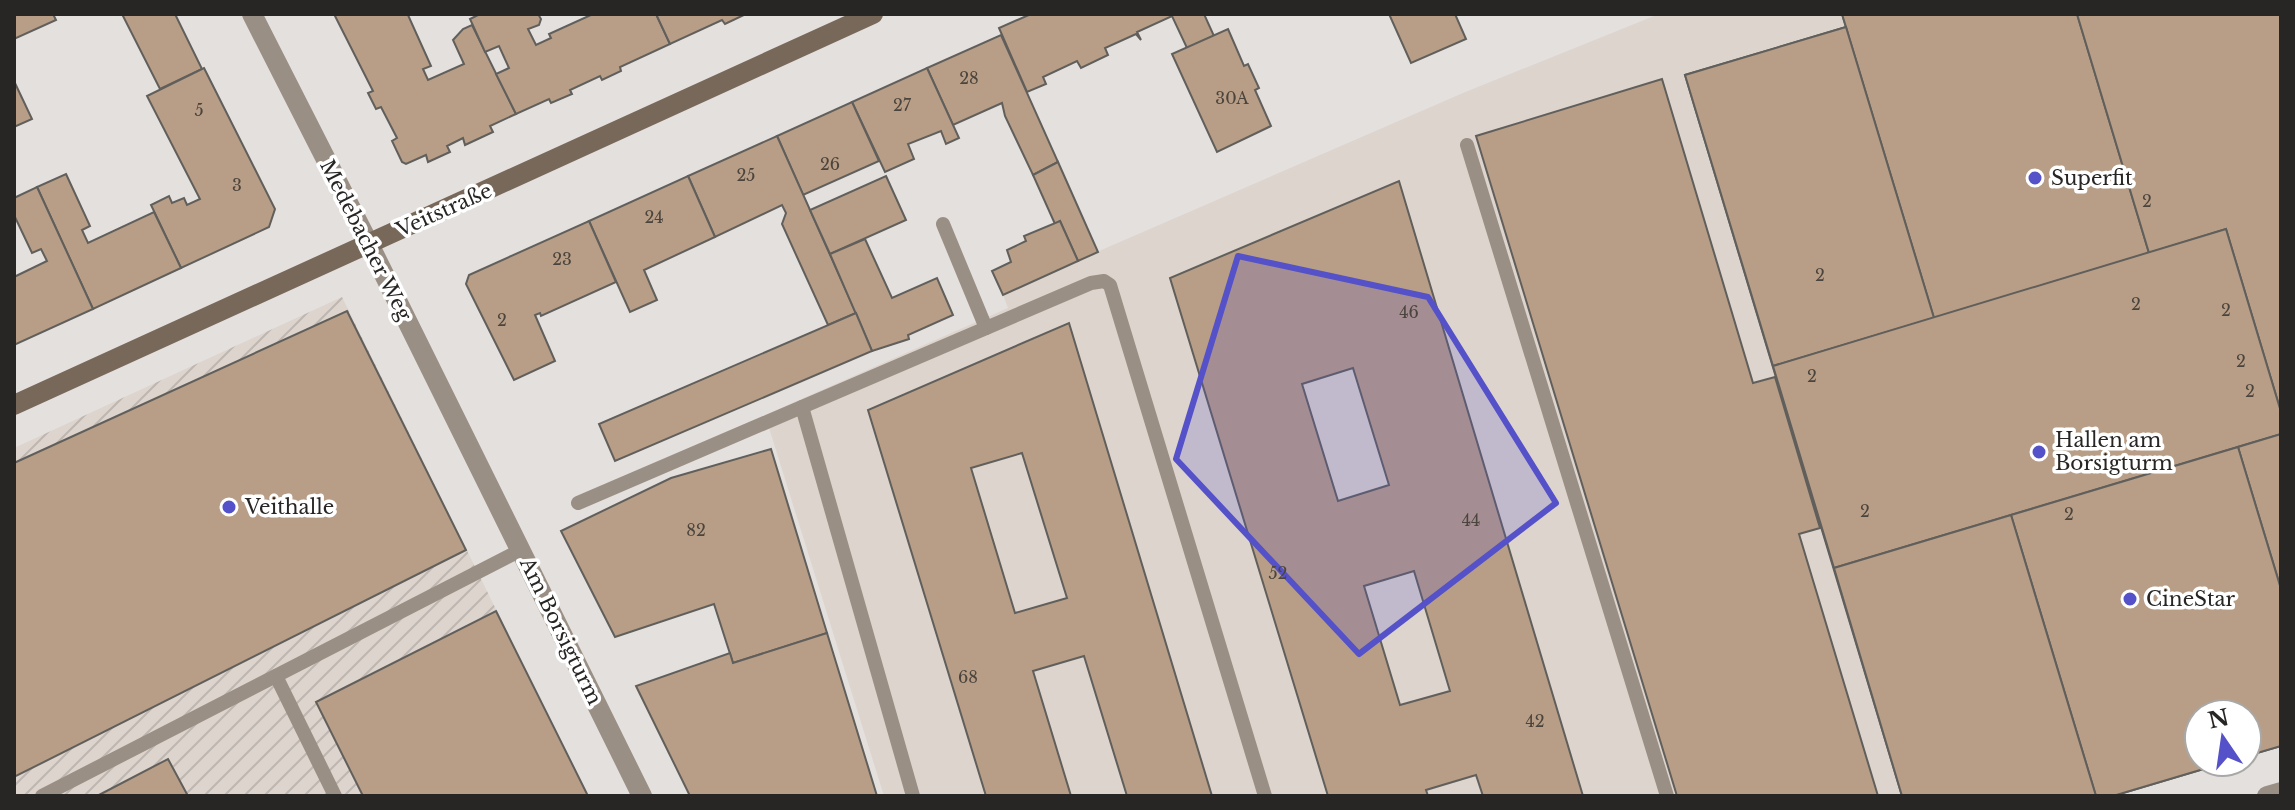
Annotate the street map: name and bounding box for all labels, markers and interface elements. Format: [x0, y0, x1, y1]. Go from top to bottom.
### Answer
house number: 28 [959, 68, 979, 88]
house number: 30A [1215, 88, 1249, 108]
house number: 27 [893, 95, 912, 115]
house number: 5 [194, 100, 204, 120]
house number: 26 [820, 154, 840, 174]
street label: Medebacher Weg [315, 156, 417, 325]
house number: 25 [737, 165, 755, 185]
place label: Superfit [2051, 166, 2133, 190]
marker: Superfit [2026, 169, 2044, 187]
house number: 3 [232, 175, 242, 195]
street label: Veitstraße [392, 178, 496, 242]
house number: 2 [2142, 191, 2152, 211]
house number: 24 [644, 207, 664, 227]
house number: 23 [552, 249, 572, 269]
house number: 2 [1815, 265, 1825, 285]
house number: 2 [2131, 294, 2141, 314]
house number: 2 [2221, 300, 2231, 320]
house number: 46 [1399, 302, 1419, 322]
house number: 2 [497, 310, 507, 330]
house number: 2 [2236, 351, 2246, 371]
house number: 2 [1807, 366, 1817, 386]
house number: 2 [2245, 381, 2255, 401]
place label: Hallen am Borsigturm [2055, 428, 2173, 475]
marker: Hallen am Borsigturm [2030, 443, 2048, 461]
place label: Veithalle [244, 495, 334, 519]
marker: Veithalle [220, 498, 238, 516]
house number: 2 [1860, 501, 1870, 521]
house number: 2 [2064, 504, 2074, 524]
house number: 44 [1462, 510, 1480, 530]
house number: 82 [686, 520, 706, 540]
street label: Am Borsigturm [515, 553, 607, 709]
house number: 52 [1269, 563, 1287, 583]
place label: CineStar [2146, 587, 2236, 611]
marker: CineStar [2121, 590, 2139, 608]
house number: 68 [958, 667, 978, 687]
north arrow [2183, 698, 2263, 778]
text: N [2205, 703, 2232, 734]
house number: 42 [1525, 711, 1545, 731]

